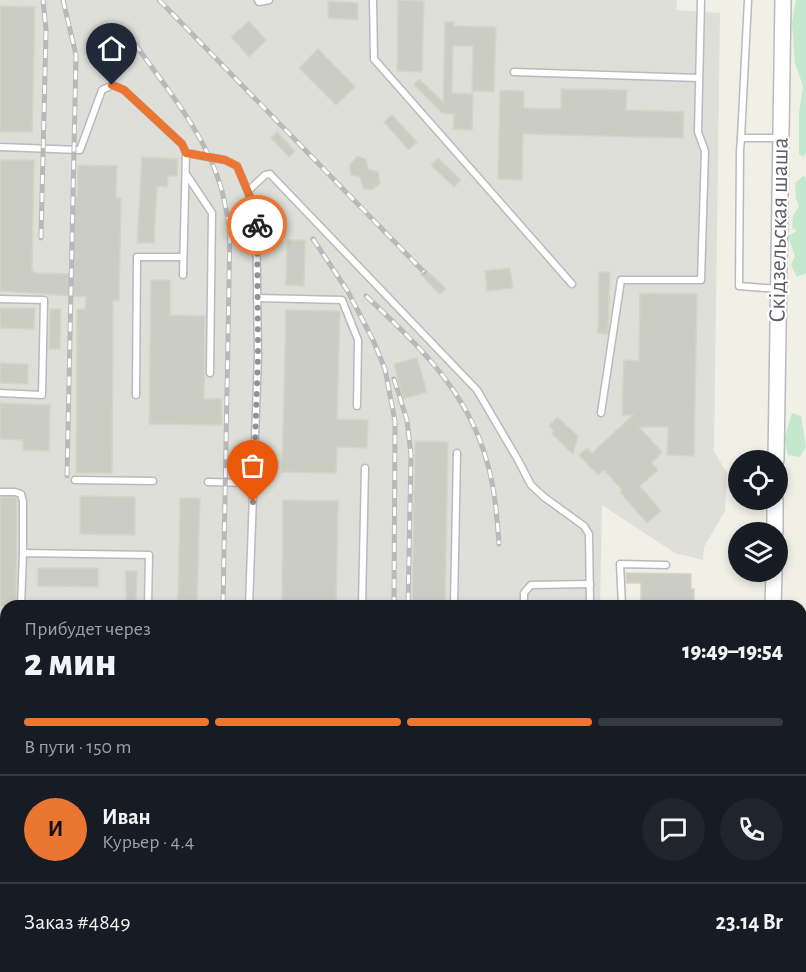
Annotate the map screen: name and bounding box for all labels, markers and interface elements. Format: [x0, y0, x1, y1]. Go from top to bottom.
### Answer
pin [86, 23, 137, 85]
icon: home [95, 32, 128, 65]
street label: Скідзельская шаша [765, 137, 793, 323]
courier [227, 195, 287, 255]
icon: bike [241, 209, 274, 242]
pin [227, 440, 278, 502]
icon: bag [236, 449, 269, 482]
map controls [728, 450, 788, 582]
button: locate [728, 450, 788, 510]
button: layers [728, 522, 788, 582]
text: Прибудет через [24, 619, 151, 639]
text: 19:49–19:54 [682, 640, 783, 662]
text: 2 мин [24, 644, 117, 683]
text: В пути · 150 m [24, 737, 131, 757]
button: chat [642, 798, 705, 861]
button: phone [720, 798, 783, 861]
text: Иван [102, 806, 151, 828]
text: И [48, 818, 63, 840]
text: Курьер · 4.4 [102, 832, 194, 852]
text: Заказ #4849 [24, 911, 130, 933]
text: 23.14 Br [716, 911, 783, 933]

